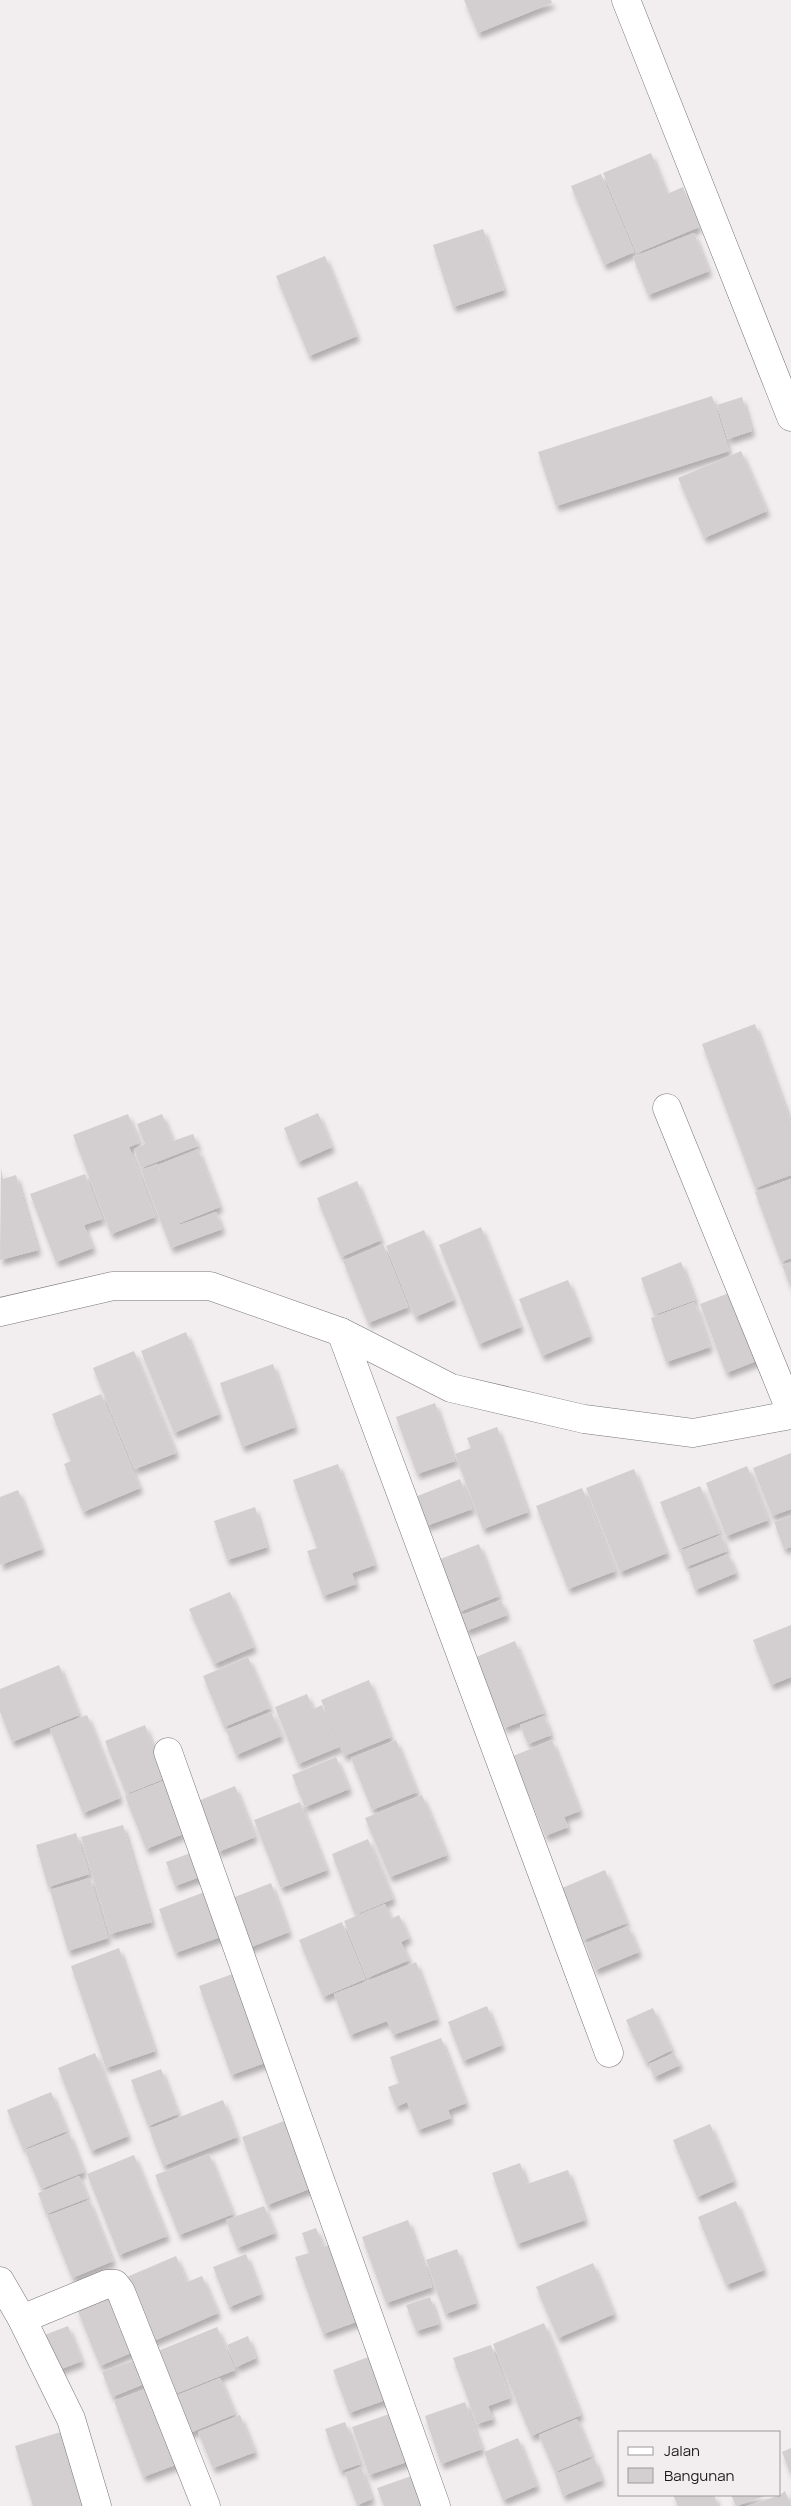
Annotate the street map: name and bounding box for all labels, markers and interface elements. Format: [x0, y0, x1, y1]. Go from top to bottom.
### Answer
legend [618, 2431, 781, 2496]
text: Jalan [664, 2440, 700, 2461]
text: Bangunan [664, 2465, 734, 2486]

